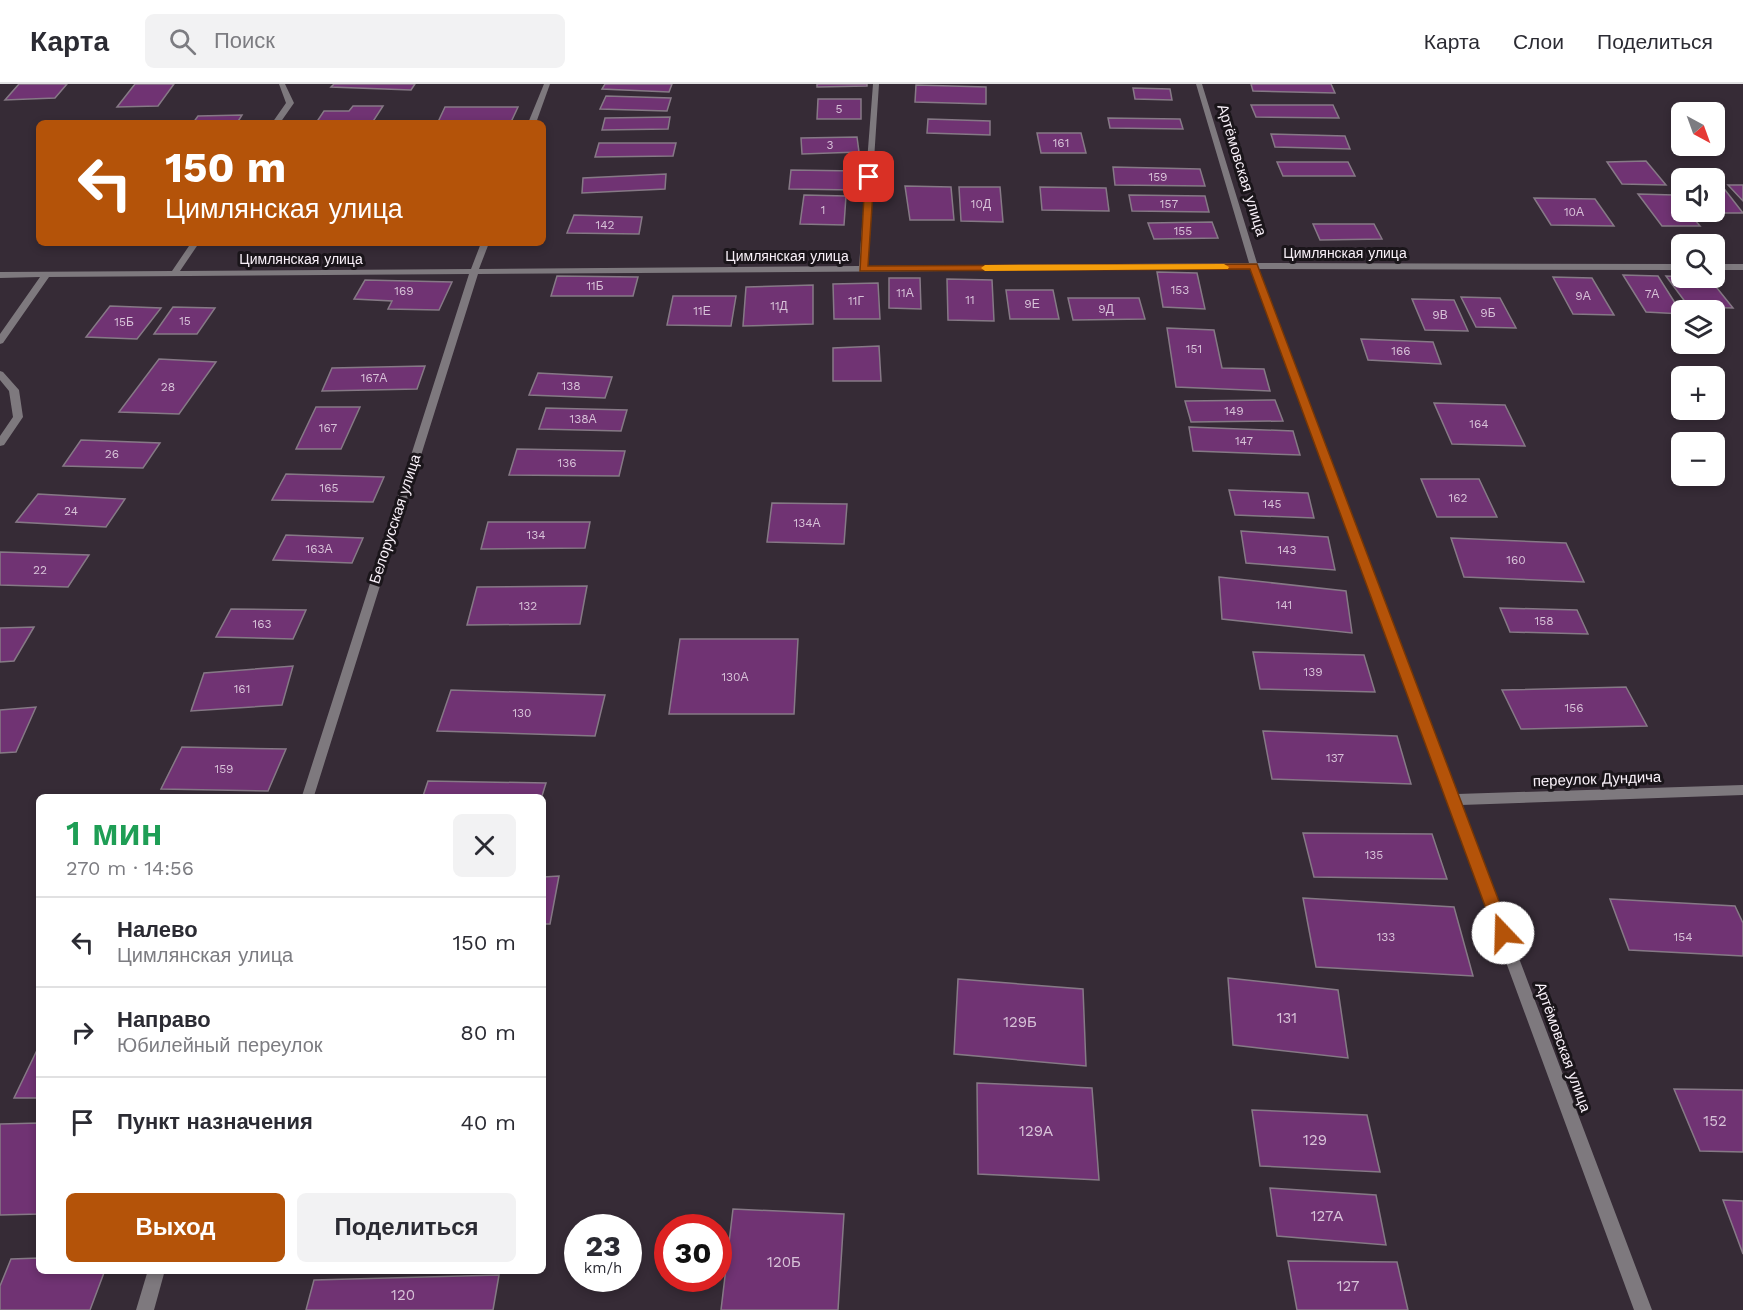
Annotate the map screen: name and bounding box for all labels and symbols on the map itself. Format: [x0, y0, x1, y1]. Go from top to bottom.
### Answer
house number: 5 [836, 102, 843, 116]
street label: Артёмовская улица [1213, 102, 1271, 239]
north arrow [1671, 102, 1725, 156]
house number: 161 [1053, 136, 1069, 150]
house number: 3 [827, 138, 834, 152]
pin [843, 151, 894, 202]
house number: 159 [1148, 170, 1168, 184]
house number: 10Д [971, 197, 991, 211]
house number: 157 [1160, 197, 1178, 211]
house number: 1 [821, 203, 825, 217]
house number: 10А [1564, 205, 1584, 219]
house number: 142 [595, 218, 615, 232]
house number: 155 [1174, 224, 1192, 238]
street label: Цимлянская улица [1283, 245, 1407, 261]
street label: Цимлянская улица [725, 248, 849, 264]
street label: Цимлянская улица [239, 251, 363, 267]
house number: 11Б [586, 279, 604, 293]
house number: 153 [1171, 283, 1189, 297]
house number: 169 [394, 284, 414, 298]
house number: 11А [896, 286, 914, 300]
house number: 7А [1645, 287, 1659, 301]
house number: 9А [1575, 289, 1591, 303]
house number: 11 [965, 293, 975, 307]
house number: 11Г [848, 294, 864, 308]
house number: 9Е [1024, 297, 1040, 311]
house number: 11Д [770, 299, 788, 313]
house number: 9Д [1098, 302, 1114, 316]
house number: 11Е [693, 304, 711, 318]
house number: 9Б [1480, 306, 1496, 320]
house number: 9В [1432, 308, 1448, 322]
house number: 15 [179, 314, 191, 328]
house number: 15Б [114, 315, 134, 329]
house number: 151 [1186, 342, 1202, 356]
house number: 166 [1391, 344, 1411, 358]
house number: 167А [361, 371, 387, 385]
house number: 138 [561, 379, 581, 393]
house number: 28 [161, 380, 175, 394]
house number: 149 [1224, 404, 1244, 418]
house number: 138А [569, 412, 597, 426]
house number: 164 [1469, 417, 1489, 431]
house number: 167 [319, 421, 338, 435]
house number: 147 [1235, 434, 1253, 448]
house number: 26 [105, 447, 119, 461]
street label: Белорусская улица [366, 451, 425, 586]
house number: 136 [558, 456, 576, 470]
house number: 165 [320, 481, 338, 495]
house number: 162 [1449, 491, 1467, 505]
house number: 145 [1263, 497, 1282, 511]
house number: 24 [64, 504, 78, 518]
house number: 134А [793, 516, 821, 530]
house number: 134 [526, 528, 546, 542]
house number: 163А [306, 542, 332, 556]
house number: 143 [1277, 543, 1297, 557]
house number: 160 [1506, 553, 1526, 567]
house number: 22 [33, 563, 47, 577]
house number: 141 [1276, 598, 1292, 612]
house number: 132 [519, 599, 537, 613]
house number: 158 [1534, 614, 1554, 628]
house number: 163 [253, 617, 271, 631]
house number: 139 [1303, 665, 1323, 679]
house number: 130А [721, 670, 749, 684]
house number: 161 [234, 682, 250, 696]
house number: 156 [1565, 701, 1583, 715]
house number: 130 [512, 706, 532, 720]
house number: 137 [1326, 751, 1344, 765]
house number: 159 [214, 762, 234, 776]
street label: переулок Дундича [1532, 768, 1662, 790]
house number: 135 [1365, 848, 1383, 862]
position arrow [1471, 901, 1535, 965]
house number: 133 [1377, 930, 1395, 944]
house number: 154 [1674, 930, 1693, 944]
street label: Артёмовская улица [1531, 980, 1595, 1115]
house number: 131 [1277, 1009, 1297, 1027]
house number: 129Б [1003, 1013, 1037, 1031]
house number: 152 [1703, 1112, 1727, 1130]
house number: 129А [1019, 1122, 1053, 1140]
house number: 129 [1303, 1131, 1327, 1149]
house number: 127А [1311, 1207, 1343, 1225]
speed limit sign: 30 [654, 1214, 732, 1292]
house number: 120Б [767, 1253, 801, 1271]
house number: 127 [1337, 1277, 1359, 1295]
house number: 120 [391, 1286, 415, 1304]

